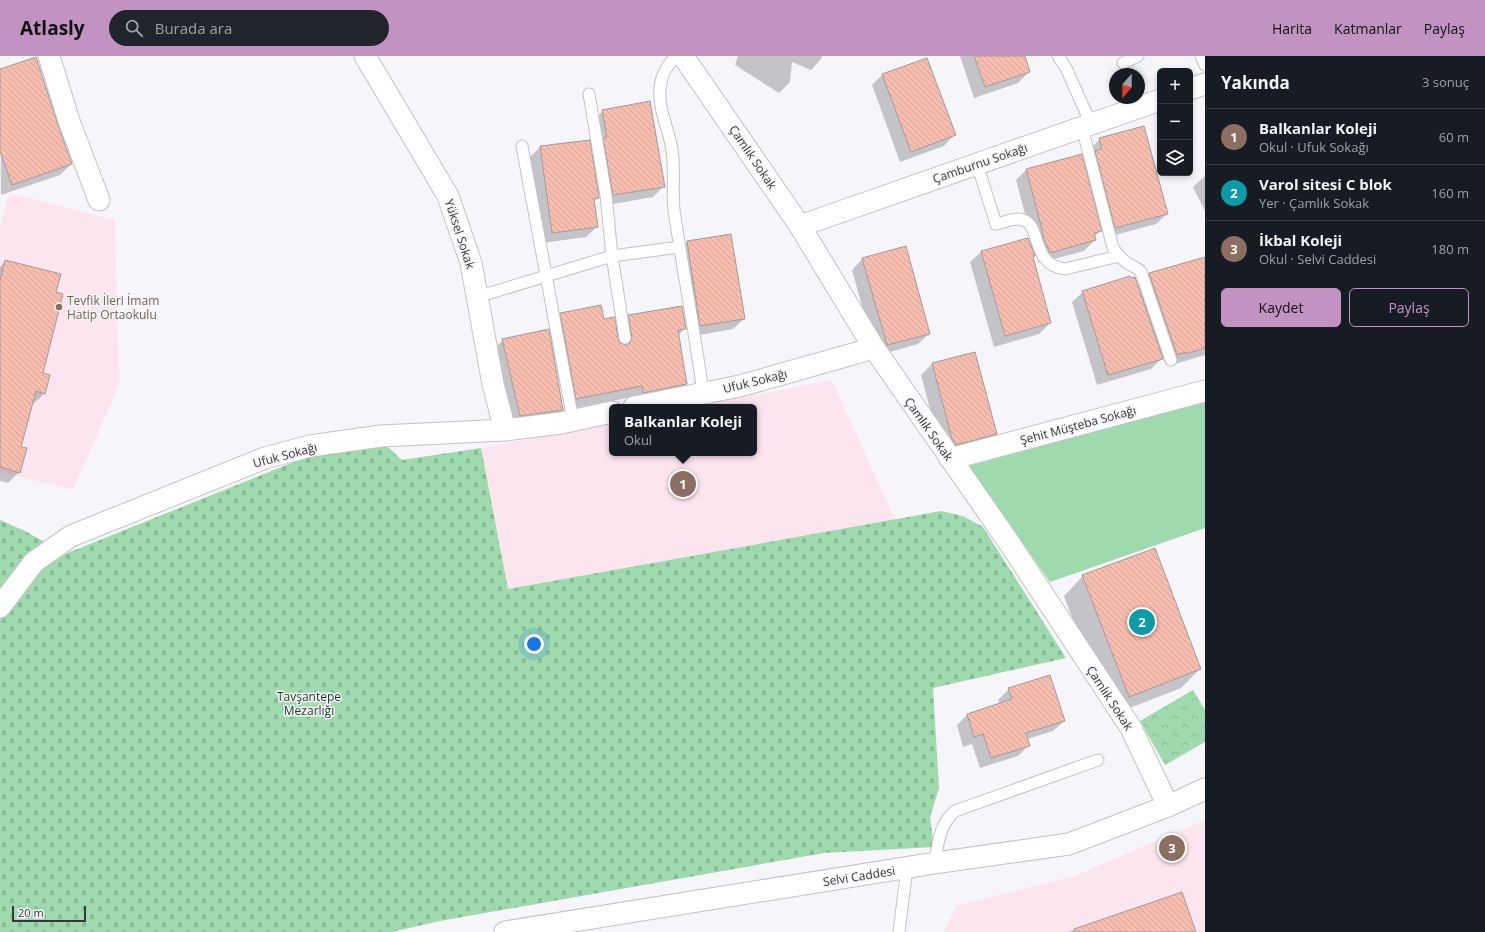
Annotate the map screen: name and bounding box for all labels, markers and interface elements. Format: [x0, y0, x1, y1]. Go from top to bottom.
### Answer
search box [109, 10, 389, 46]
text: Atlasly [20, 15, 85, 41]
icon: search [123, 17, 145, 39]
text: Burada ara [155, 18, 232, 38]
text: Harita [1272, 19, 1312, 38]
text: Katmanlar [1334, 19, 1402, 38]
text: Paylaş [1424, 19, 1465, 38]
north arrow [1109, 68, 1145, 104]
map controls [1157, 68, 1193, 176]
button: + [1157, 68, 1193, 104]
text: Yakında [1221, 71, 1290, 94]
text: 3 sonuç [1422, 73, 1469, 91]
button: − [1157, 104, 1193, 140]
text: Balkanlar Koleji [1259, 118, 1377, 138]
street label: Çamlık Sokak [725, 122, 781, 193]
text: 1 [1230, 128, 1238, 146]
text: 60 m [1439, 128, 1469, 146]
text: Okul · Ufuk Sokağı [1259, 138, 1369, 156]
street label: Çamburnu Sokağı [930, 139, 1030, 187]
button: layers [1157, 140, 1193, 176]
text: Varol sitesi C blok [1259, 174, 1392, 194]
text: 2 [1230, 184, 1238, 202]
text: 160 m [1431, 184, 1469, 202]
text: Yer · Çamlık Sokak [1259, 194, 1369, 212]
street label: Yüksel Sokak [441, 197, 479, 272]
text: İkbal Koleji [1259, 230, 1342, 250]
text: 3 [1230, 240, 1238, 258]
text: 180 m [1431, 240, 1469, 258]
text: Okul · Selvi Caddesi [1259, 250, 1376, 268]
button: Kaydet [1221, 288, 1341, 327]
button: Paylaş [1349, 288, 1469, 327]
place label: Tevfik İleri İmam Hatip Ortaokulu [67, 292, 159, 323]
marker: Tevfik İleri İmam Hatip Ortaokulu [54, 302, 64, 312]
street label: Ufuk Sokağı [721, 365, 789, 397]
street label: Çamlık Sokak [901, 394, 958, 465]
street label: Şehit Müşteba Sokağı [1018, 401, 1138, 449]
popup [609, 404, 757, 456]
text: Balkanlar Koleji [624, 411, 742, 431]
text: Okul [624, 431, 652, 449]
street label: Ufuk Sokağı [251, 438, 319, 472]
pin: 1 [670, 469, 696, 499]
pin: 2 [1129, 607, 1155, 637]
your location [524, 634, 544, 654]
street label: Çamlık Sokak [1083, 662, 1138, 734]
park label: Tavşantepe Mezarlığı [277, 688, 341, 719]
pin: 3 [1159, 833, 1185, 863]
street label: Selvi Caddesi [822, 862, 896, 890]
scale bar [12, 904, 86, 923]
text: 20 m [18, 905, 44, 920]

